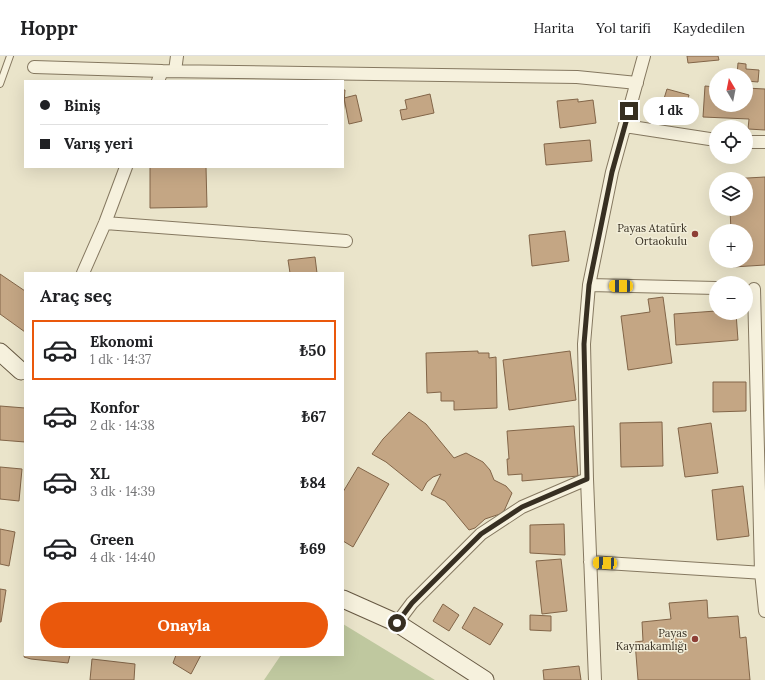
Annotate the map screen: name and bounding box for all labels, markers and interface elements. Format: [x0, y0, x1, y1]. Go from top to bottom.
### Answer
text: Hoppr [20, 16, 78, 40]
text: Harita [533, 19, 574, 37]
text: Yol tarifi [596, 19, 651, 37]
text: Kaydedilen [673, 19, 745, 37]
north arrow [709, 68, 753, 112]
map controls [709, 68, 753, 320]
text: Biniş [64, 96, 101, 115]
callout: 1 dk [643, 97, 699, 125]
route end [620, 102, 638, 120]
text: 1 dk [659, 102, 683, 119]
button: locate [709, 120, 753, 164]
text: Varış yeri [64, 134, 133, 153]
button: layers [709, 172, 753, 216]
place label: Payas Atatürk Ortaokulu [617, 221, 687, 248]
button: + [709, 224, 753, 268]
marker: Payas Atatürk Ortaokulu [690, 229, 700, 239]
button: − [709, 276, 753, 320]
car [609, 280, 633, 292]
text: Araç seç [40, 284, 112, 307]
icon: car [42, 332, 78, 368]
text: Ekonomi [90, 332, 153, 351]
text: ₺50 [299, 341, 326, 360]
text: 1 dk · 14:37 [90, 351, 151, 368]
icon: car [42, 398, 78, 434]
text: Konfor [90, 398, 139, 417]
text: ₺67 [301, 407, 326, 426]
text: 2 dk · 14:38 [90, 417, 155, 434]
icon: car [42, 464, 78, 500]
text: XL [90, 464, 110, 483]
text: ₺84 [300, 473, 326, 492]
text: 3 dk · 14:39 [90, 483, 155, 500]
icon: car [42, 530, 78, 566]
text: Green [90, 530, 134, 549]
text: ₺69 [300, 539, 326, 558]
text: 4 dk · 14:40 [90, 549, 155, 566]
car [593, 556, 617, 570]
button: Onayla [40, 602, 328, 648]
route start [388, 614, 406, 632]
place label: Payas Kaymakamlığı [616, 626, 687, 653]
marker: Payas Kaymakamlığı [690, 634, 700, 644]

